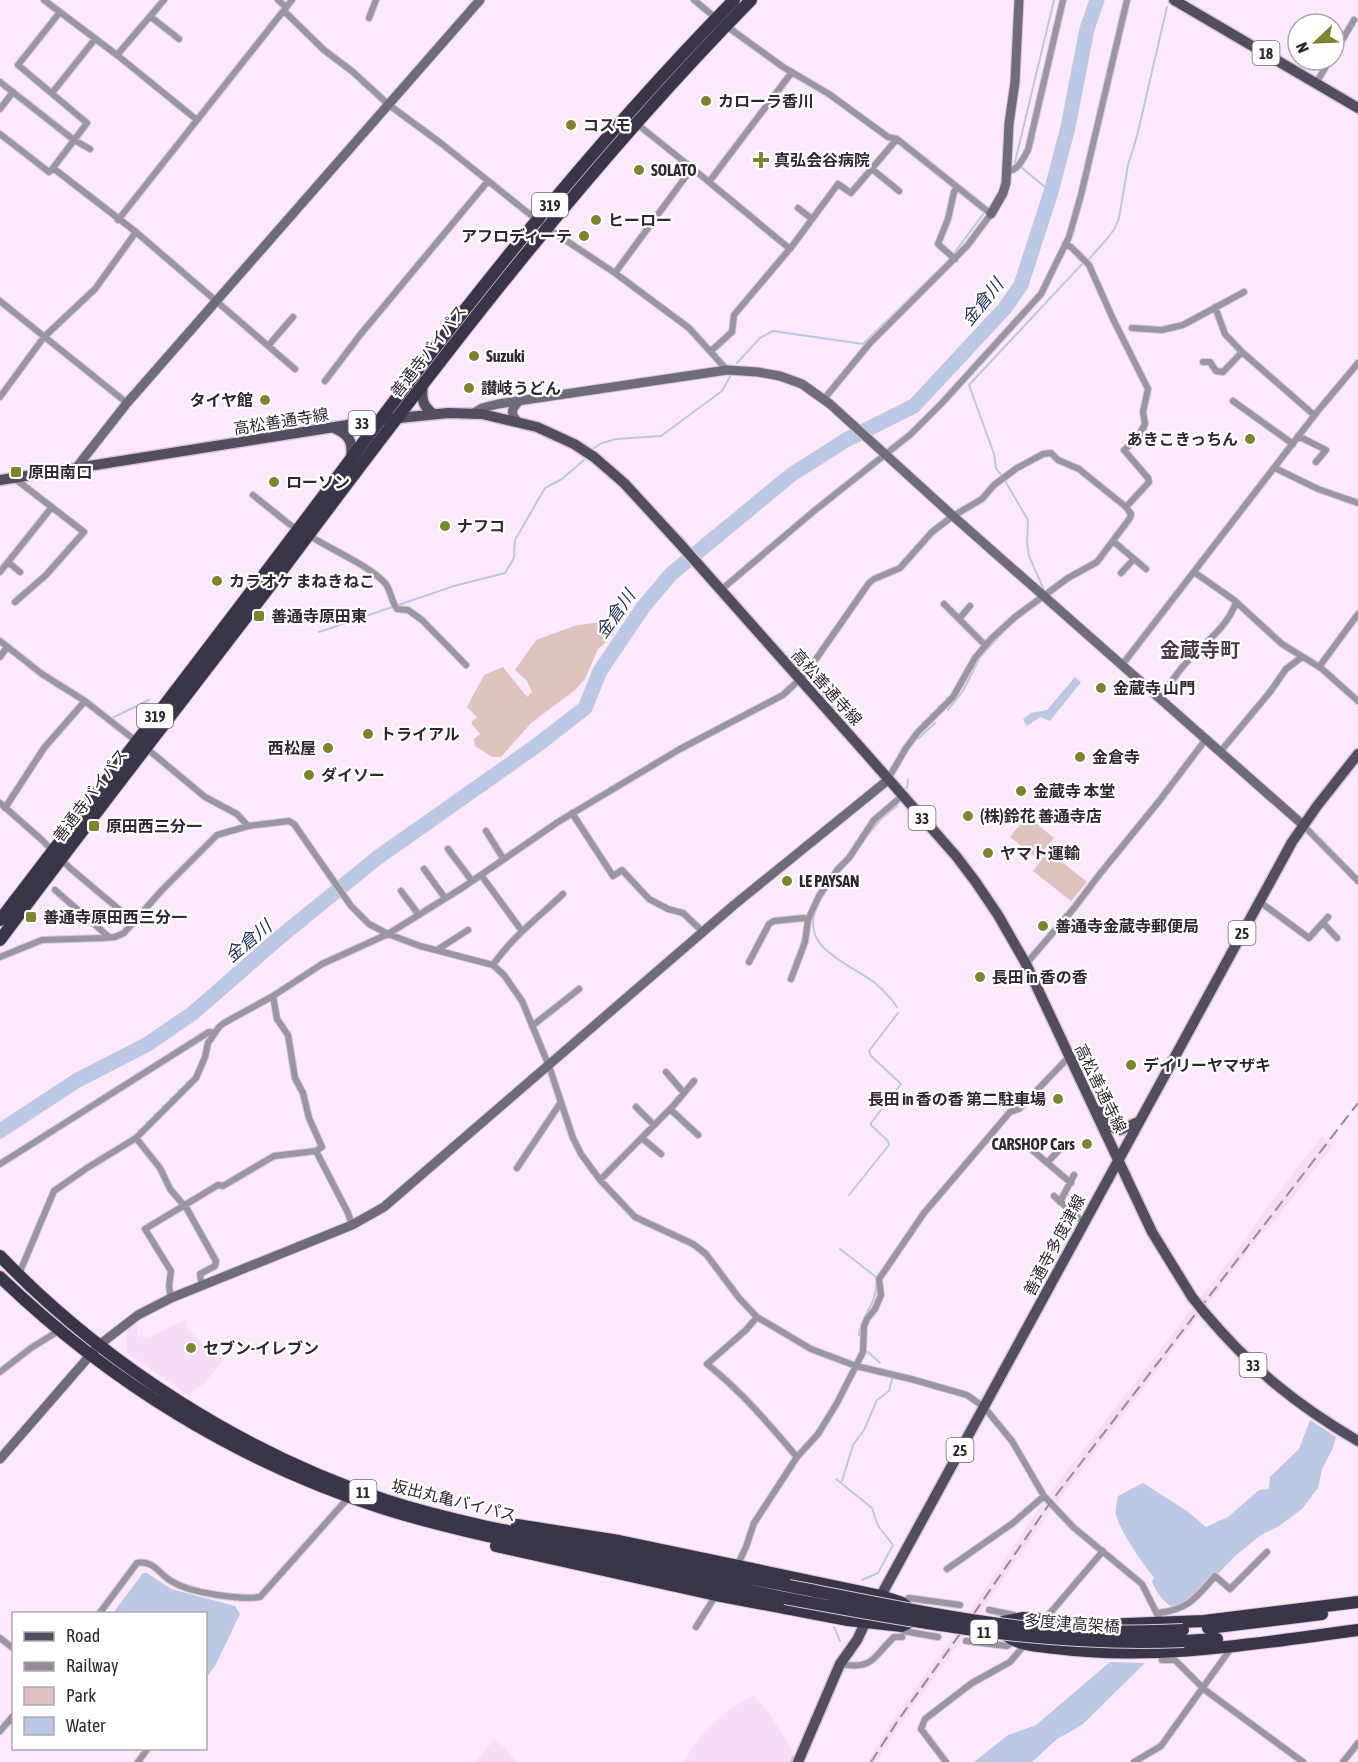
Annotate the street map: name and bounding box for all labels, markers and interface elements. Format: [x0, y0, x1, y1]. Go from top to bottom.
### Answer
north arrow [1286, 12, 1346, 72]
text: N [1292, 40, 1312, 56]
road number: 18 [1252, 41, 1280, 65]
place label: カローラ香川 [718, 92, 814, 110]
marker: カローラ香川 [699, 94, 713, 108]
place label: コスモ [583, 116, 631, 134]
marker: コスモ [564, 118, 578, 132]
marker: 真弘会谷病院 [752, 151, 770, 169]
place label: 真弘会谷病院 [774, 151, 870, 169]
place label: SOLATO [651, 161, 697, 179]
marker: SOLATO [632, 163, 646, 177]
road number: 319 [532, 193, 568, 217]
place label: ヒーロー [608, 211, 672, 229]
marker: ヒーロー [589, 213, 603, 227]
place label: アフロディーテ [461, 227, 572, 245]
marker: アフロディーテ [577, 229, 591, 243]
water label: 金倉川 [957, 273, 1008, 330]
street label: 善通寺バイパス [387, 301, 469, 401]
place label: Suzuki [486, 347, 525, 365]
marker: Suzuki [467, 349, 481, 363]
place label: 讃岐うどん [481, 379, 561, 397]
marker: 讃岐うどん [462, 381, 476, 395]
place label: タイヤ館 [189, 391, 253, 409]
marker: タイヤ館 [258, 393, 272, 407]
street label: 高松善通寺線 [232, 405, 330, 437]
road number: 33 [348, 411, 376, 435]
place label: あきこきっちん [1127, 430, 1238, 448]
marker: あきこきっちん [1243, 432, 1257, 446]
place label: 原田南口 [28, 463, 92, 481]
marker: 原田南口 [9, 465, 23, 479]
place label: ローソン [286, 473, 350, 491]
marker: ローソン [267, 475, 281, 489]
place label: ナフコ [457, 517, 505, 535]
marker: ナフコ [438, 519, 452, 533]
place label: カラオケ まねきねこ [229, 572, 375, 590]
marker: カラオケ まねきねこ [210, 574, 224, 588]
water label: 金倉川 [591, 584, 640, 642]
place label: 善通寺原田東 [271, 607, 367, 625]
marker: 善通寺原田東 [252, 609, 266, 623]
district label: 金蔵寺町 [1160, 638, 1240, 661]
street label: 高松善通寺線 [788, 645, 866, 729]
place label: 金蔵寺 山門 [1113, 679, 1195, 697]
marker: 金蔵寺 山門 [1094, 681, 1108, 695]
road number: 319 [137, 704, 173, 728]
place label: トライアル [380, 725, 460, 743]
marker: トライアル [361, 727, 375, 741]
place label: 西松屋 [268, 739, 316, 757]
marker: 西松屋 [321, 741, 335, 755]
street label: 善通寺バイパス [49, 745, 131, 845]
place label: 金倉寺 [1092, 748, 1140, 766]
marker: 金倉寺 [1073, 750, 1087, 764]
place label: ダイソー [321, 766, 385, 784]
marker: ダイソー [302, 768, 316, 782]
place label: 金蔵寺 本堂 [1033, 782, 1115, 800]
marker: 金蔵寺 本堂 [1014, 784, 1028, 798]
road number: 33 [908, 806, 936, 830]
place label: (株)鈴花 善通寺店 [980, 807, 1102, 825]
marker: (株)鈴花 善通寺店 [961, 809, 975, 823]
place label: 原田西三分一 [106, 817, 202, 835]
marker: 原田西三分一 [87, 819, 101, 833]
place label: ヤマト運輸 [1000, 844, 1080, 862]
marker: ヤマト運輸 [981, 846, 995, 860]
place label: LE PAYSAN [799, 872, 860, 890]
marker: LE PAYSAN [780, 874, 794, 888]
place label: 善通寺原田西三分一 [43, 908, 187, 926]
marker: 善通寺原田西三分一 [24, 910, 38, 924]
water label: 金倉川 [221, 914, 277, 966]
place label: 善通寺金蔵寺郵便局 [1055, 917, 1199, 935]
marker: 善通寺金蔵寺郵便局 [1036, 919, 1050, 933]
road number: 25 [1228, 921, 1256, 945]
place label: 長田 in 香の香 [992, 968, 1088, 986]
marker: 長田 in 香の香 [973, 970, 987, 984]
street label: 高松善通寺線 [1072, 1041, 1130, 1135]
place label: デイリーヤマザキ [1143, 1056, 1271, 1074]
marker: デイリーヤマザキ [1124, 1058, 1138, 1072]
place label: 長田 in 香の香 第二駐車場 [868, 1090, 1046, 1108]
marker: 長田 in 香の香 第二駐車場 [1051, 1092, 1065, 1106]
place label: CARSHOP Cars [992, 1135, 1075, 1153]
marker: CARSHOP Cars [1080, 1137, 1094, 1151]
street label: 善通寺多度津線 [1020, 1191, 1088, 1299]
place label: セブン-イレブン [203, 1339, 319, 1357]
marker: セブン-イレブン [184, 1341, 198, 1355]
road number: 33 [1240, 1353, 1266, 1377]
road number: 25 [946, 1438, 974, 1462]
street label: 坂出丸亀バイパス [390, 1476, 518, 1524]
road number: 11 [350, 1480, 376, 1504]
street label: 多度津高架橋 [1023, 1611, 1121, 1635]
legend [12, 1612, 207, 1750]
road number: 11 [970, 1620, 998, 1644]
text: Road [66, 1625, 100, 1646]
text: Railway [66, 1655, 118, 1676]
text: Park [66, 1685, 96, 1706]
text: Water [66, 1715, 106, 1736]

